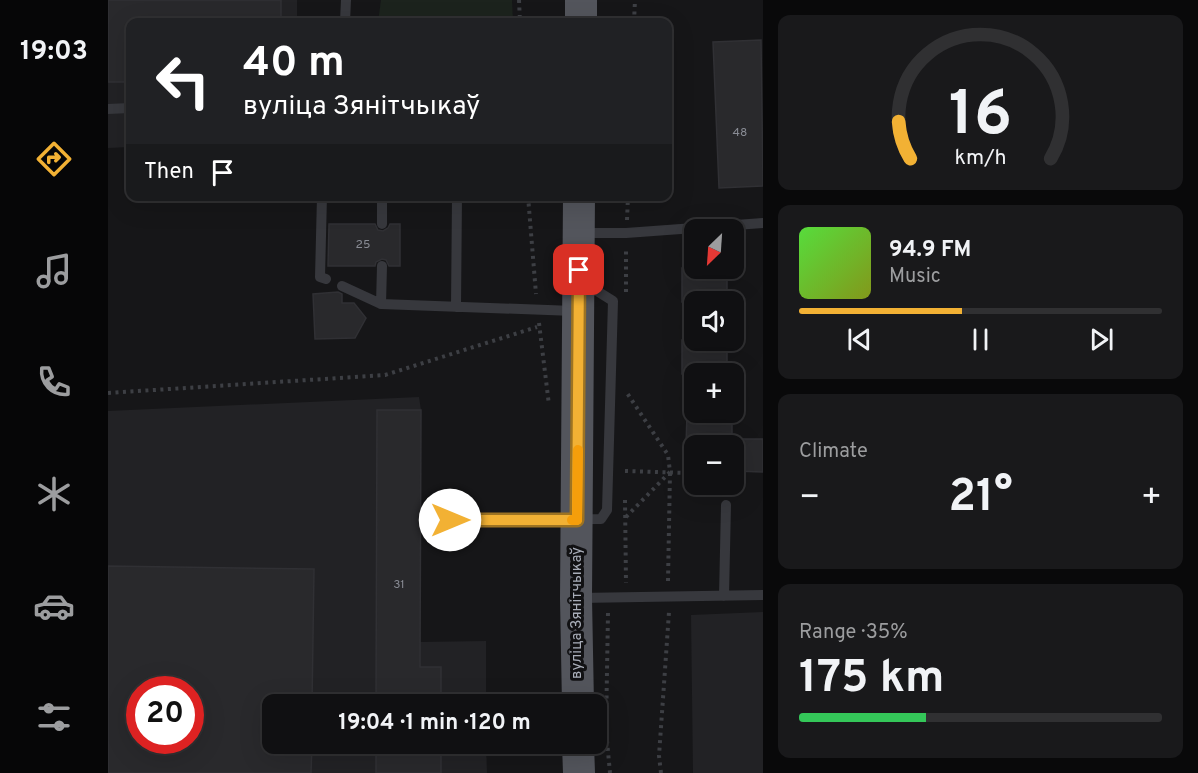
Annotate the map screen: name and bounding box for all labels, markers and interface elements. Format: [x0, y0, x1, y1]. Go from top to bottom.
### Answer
text: 19:03 [20, 35, 88, 69]
text: 40 m [243, 38, 345, 91]
icon: left [144, 42, 222, 120]
text: 16 [949, 78, 1012, 157]
text: вуліца Зянітчыкаў [243, 90, 480, 124]
house number: 48 [733, 125, 747, 141]
icon: directions [33, 138, 75, 180]
text: km/h [954, 146, 1007, 173]
icon: arrive [206, 156, 239, 189]
text: Then [144, 159, 194, 186]
north arrow [684, 219, 744, 279]
map controls [684, 219, 744, 495]
house number: 25 [356, 237, 370, 253]
text: 94.9 FM [889, 237, 971, 264]
pin [553, 244, 604, 295]
icon: music [33, 250, 75, 292]
icon: arrive [562, 253, 595, 286]
text: Music [889, 264, 941, 290]
button: sound [684, 291, 744, 351]
icon: previous [843, 323, 876, 356]
icon: pause [964, 323, 997, 356]
icon: next [1085, 323, 1118, 356]
icon: phone [33, 361, 75, 403]
button: + [684, 363, 744, 423]
button: − [684, 435, 744, 495]
text: Climate [799, 439, 868, 465]
text: 21° [948, 470, 1013, 527]
icon: climate [33, 473, 75, 515]
text: − [799, 478, 820, 520]
text: + [1141, 478, 1162, 520]
position arrow [418, 488, 482, 552]
street label: вуліца Зянітчыкаў [568, 547, 587, 679]
house number: 31 [393, 577, 405, 593]
icon: car [33, 585, 75, 627]
text: Range · 35% [799, 620, 908, 646]
text: 175 km [799, 651, 944, 708]
speed limit sign: 20 [126, 676, 204, 754]
icon: filters [33, 696, 75, 738]
text: 19:04 · 1 min · 120 m [338, 710, 531, 737]

